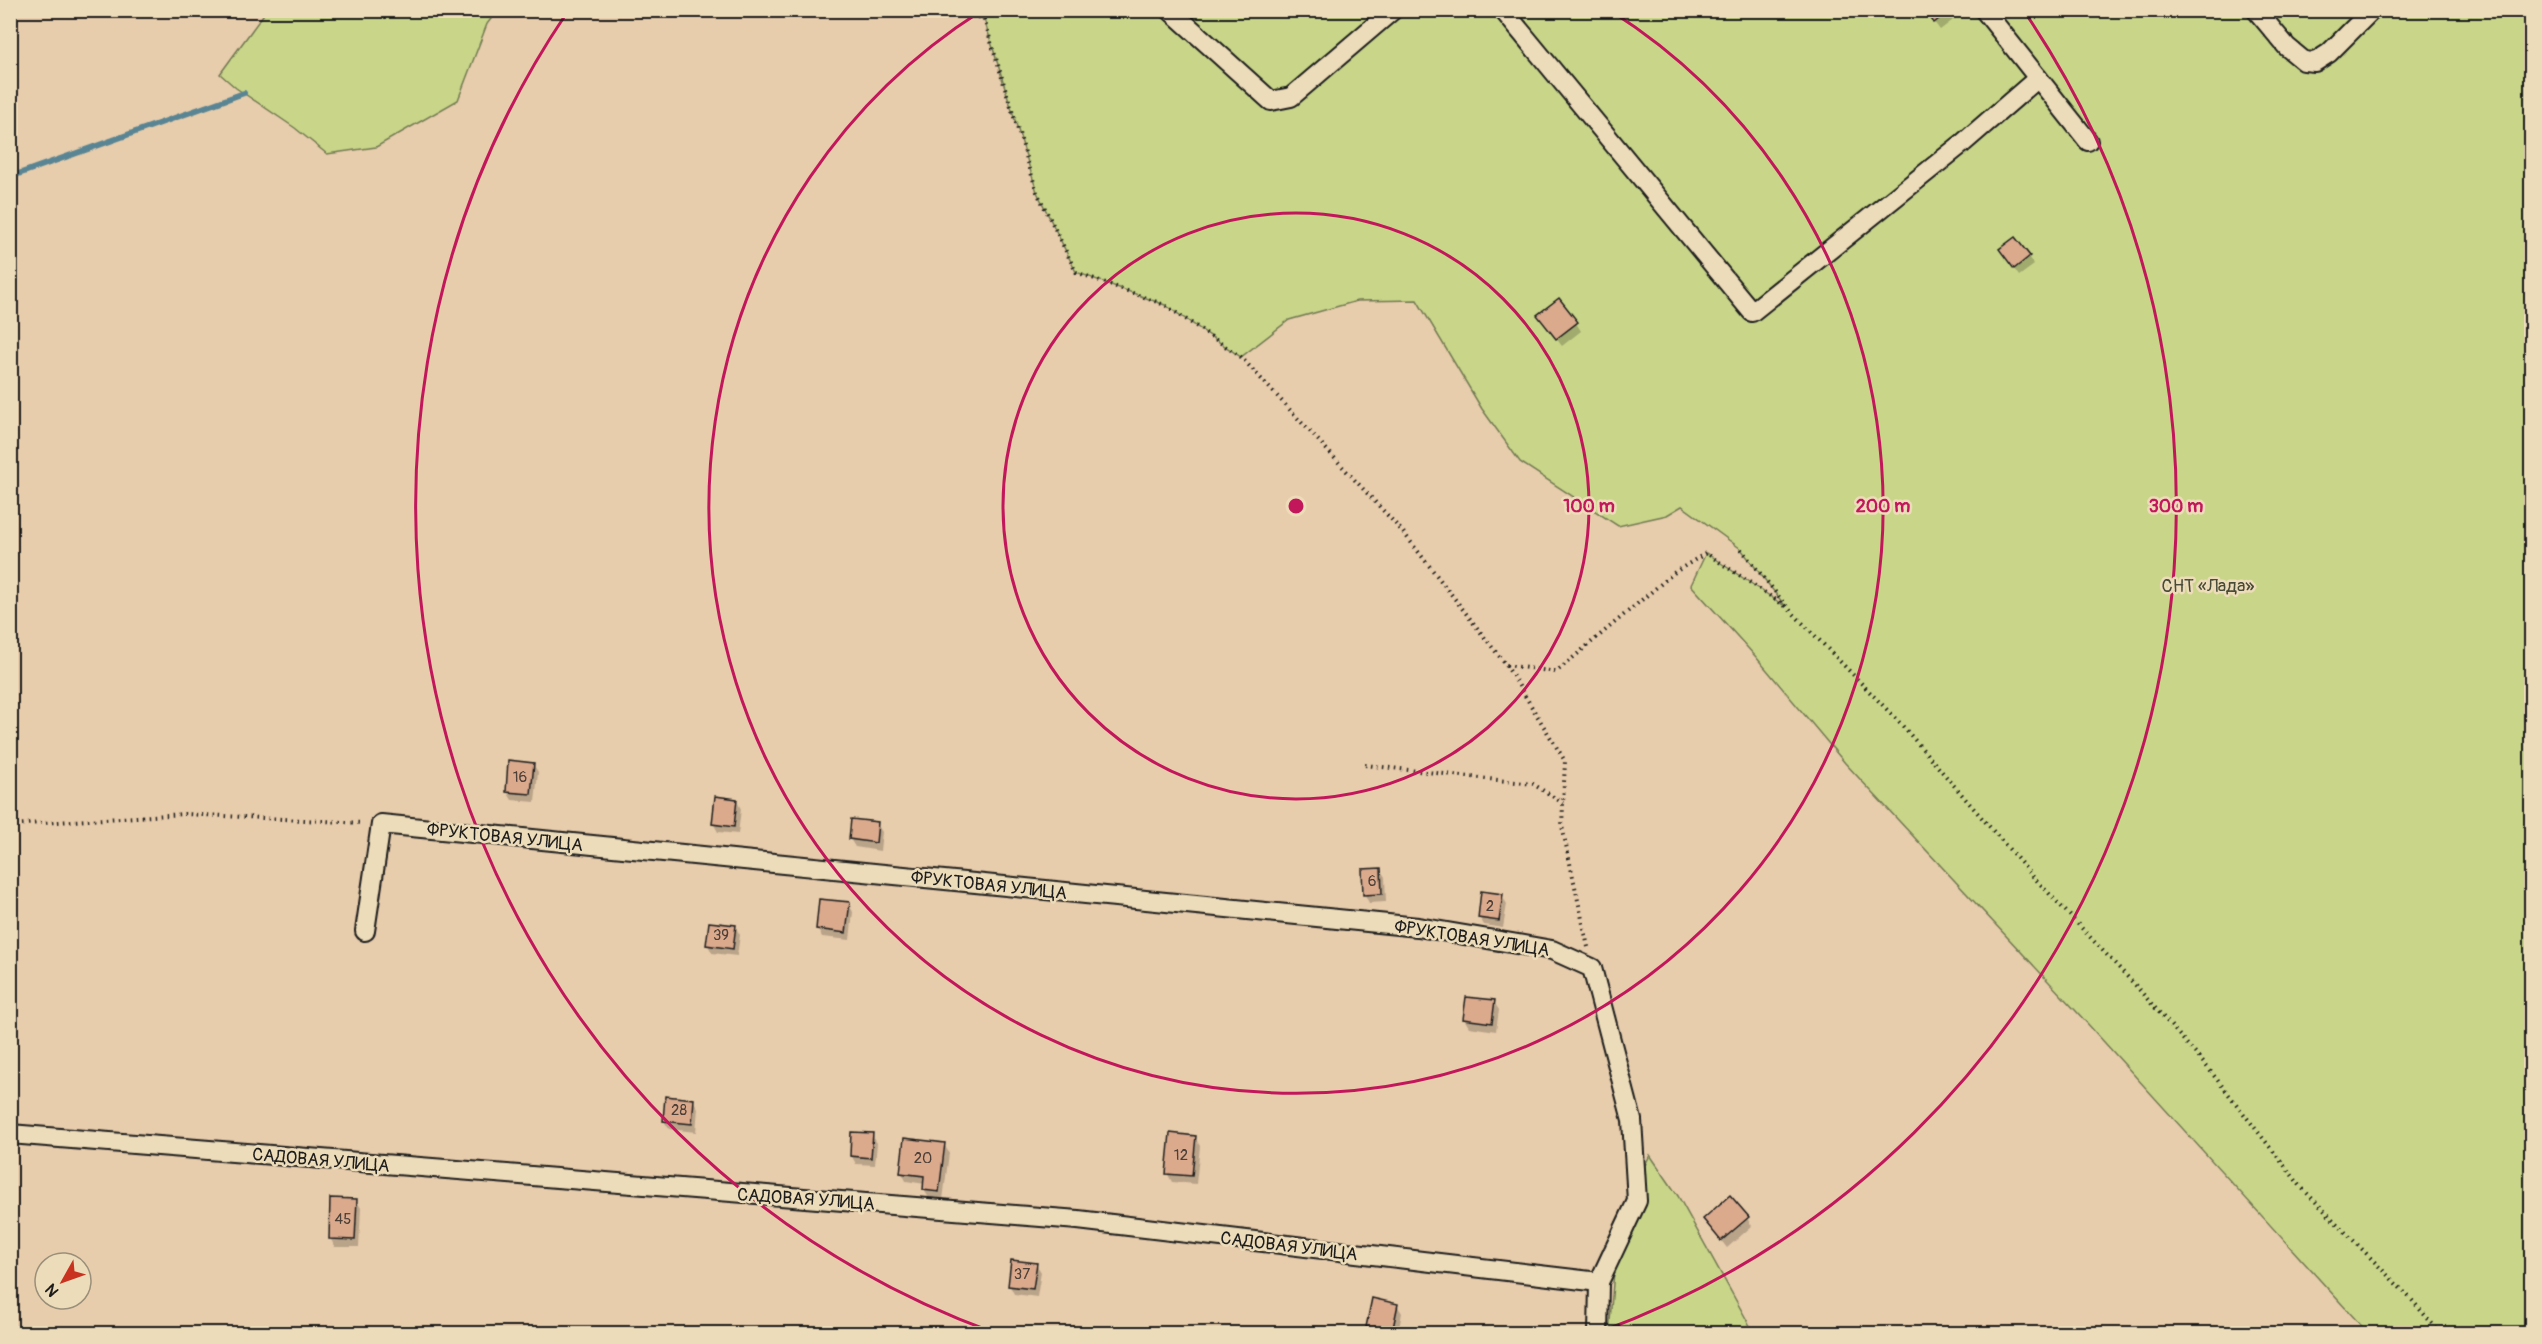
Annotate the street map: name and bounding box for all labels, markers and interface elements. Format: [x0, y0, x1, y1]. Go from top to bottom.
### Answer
text: 100 m [1563, 495, 1615, 518]
text: 200 m [1856, 495, 1910, 518]
text: 300 m [2149, 495, 2203, 518]
centre of rings [1286, 496, 1306, 516]
park label: СНТ «Лада» [2162, 575, 2254, 598]
house number: 16 [513, 768, 527, 787]
street label: ФРУКТОВАЯ УЛИЦА [426, 818, 584, 857]
street label: ФРУКТОВАЯ УЛИЦА [910, 866, 1068, 905]
house number: 6 [1368, 872, 1376, 891]
house number: 2 [1486, 897, 1494, 916]
street label: ФРУКТОВАЯ УЛИЦА [1393, 915, 1551, 962]
house number: 39 [713, 926, 729, 945]
house number: 28 [671, 1101, 687, 1120]
street label: САДОВАЯ УЛИЦА [251, 1143, 391, 1178]
house number: 12 [1174, 1146, 1188, 1165]
house number: 20 [914, 1149, 932, 1168]
street label: САДОВАЯ УЛИЦА [736, 1183, 876, 1216]
house number: 45 [335, 1210, 351, 1229]
street label: САДОВАЯ УЛИЦА [1219, 1227, 1359, 1266]
north arrow [33, 1251, 93, 1311]
house number: 37 [1014, 1265, 1030, 1284]
text: N [41, 1279, 63, 1301]

